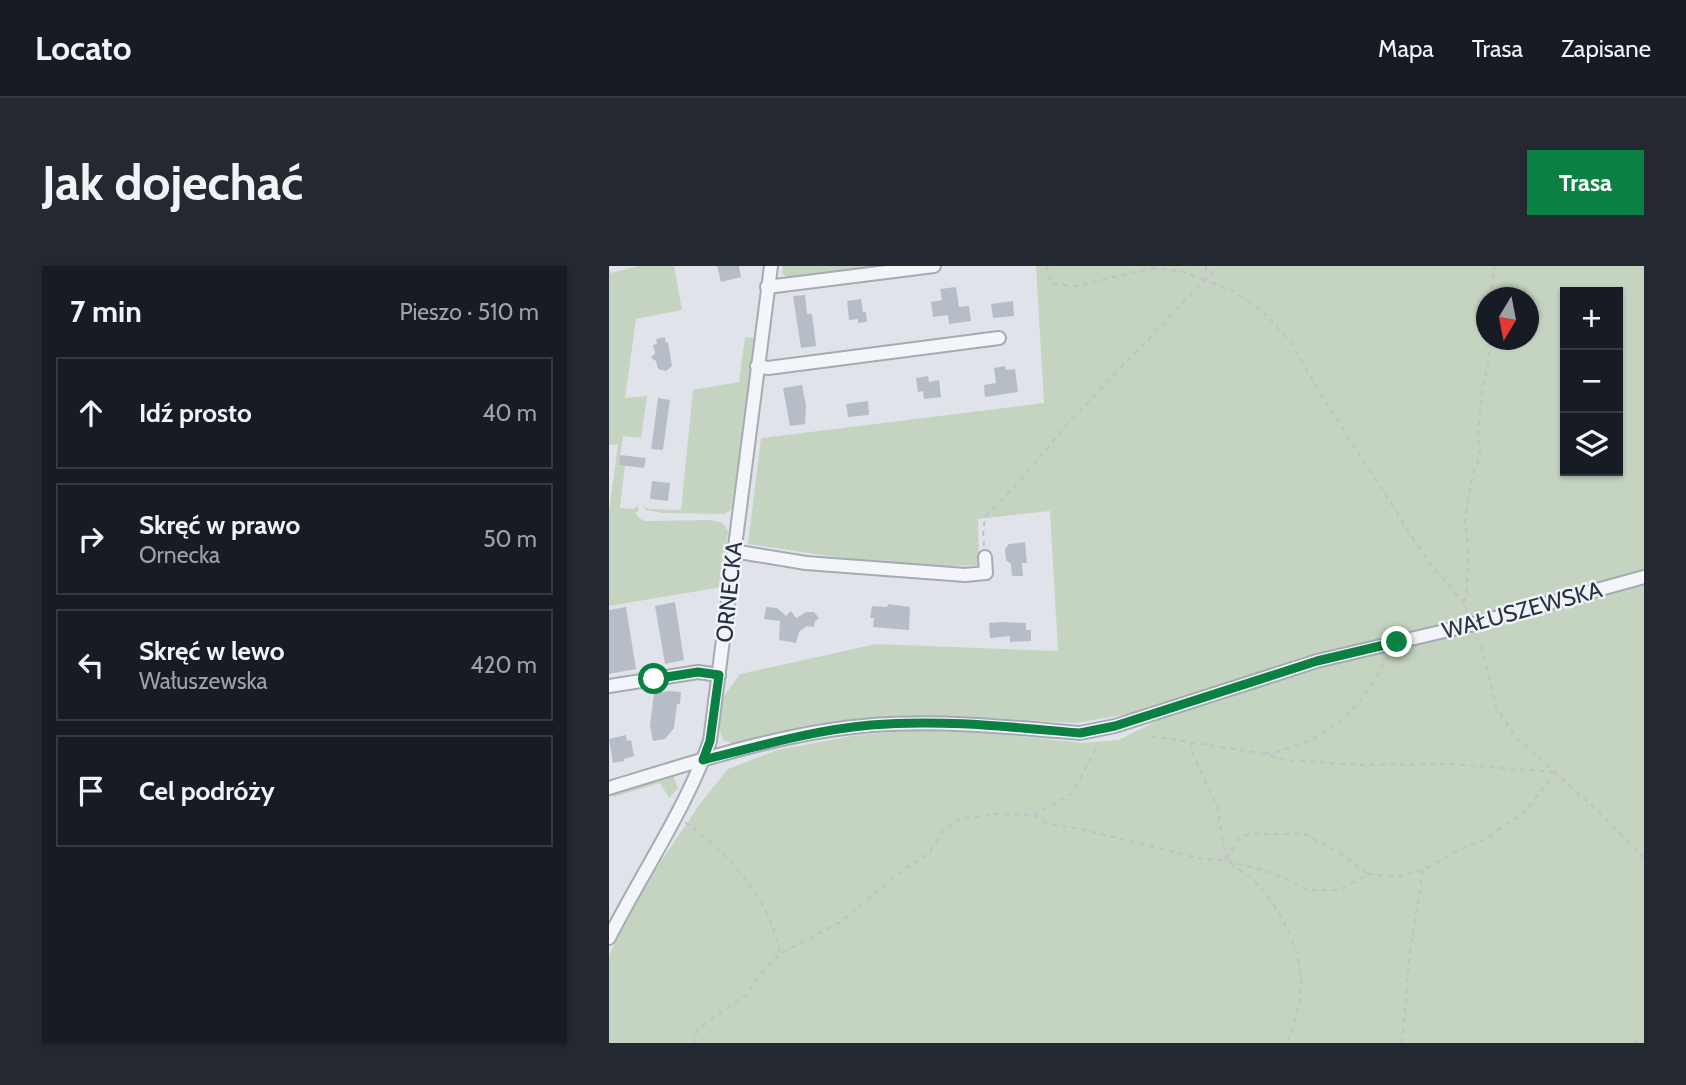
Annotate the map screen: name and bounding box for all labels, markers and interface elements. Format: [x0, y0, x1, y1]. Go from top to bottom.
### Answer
text: Locato [35, 28, 131, 68]
text: Mapa [1378, 34, 1434, 63]
text: Trasa [1472, 34, 1523, 63]
text: Zapisane [1561, 34, 1651, 63]
button: Trasa [1527, 150, 1644, 215]
text: Jak dojechać [42, 153, 303, 212]
north arrow [1476, 287, 1539, 350]
map controls [1560, 287, 1623, 476]
button: + [1560, 287, 1623, 350]
text: 7 min [70, 293, 142, 330]
text: Pieszo · 510 m [399, 298, 539, 326]
button: − [1560, 350, 1623, 413]
icon: ahead [72, 394, 110, 432]
text: Idź prosto [139, 397, 252, 429]
text: 40 m [482, 399, 537, 427]
button: layers [1560, 413, 1623, 476]
text: Skręć w prawo [139, 509, 300, 541]
icon: right [72, 520, 110, 558]
text: 50 m [483, 525, 537, 553]
street label: ORNECKA [710, 540, 748, 644]
text: Ornecka [139, 541, 220, 569]
street label: WAŁUSZEWSKA [1439, 575, 1605, 645]
route end [1381, 626, 1412, 657]
text: Skręć w lewo [139, 635, 285, 667]
icon: left [72, 646, 110, 684]
text: 420 m [470, 651, 537, 679]
route start [638, 663, 669, 694]
text: Wałuszewska [139, 667, 268, 695]
icon: arrive [72, 772, 110, 810]
text: Cel podróży [139, 775, 275, 807]

